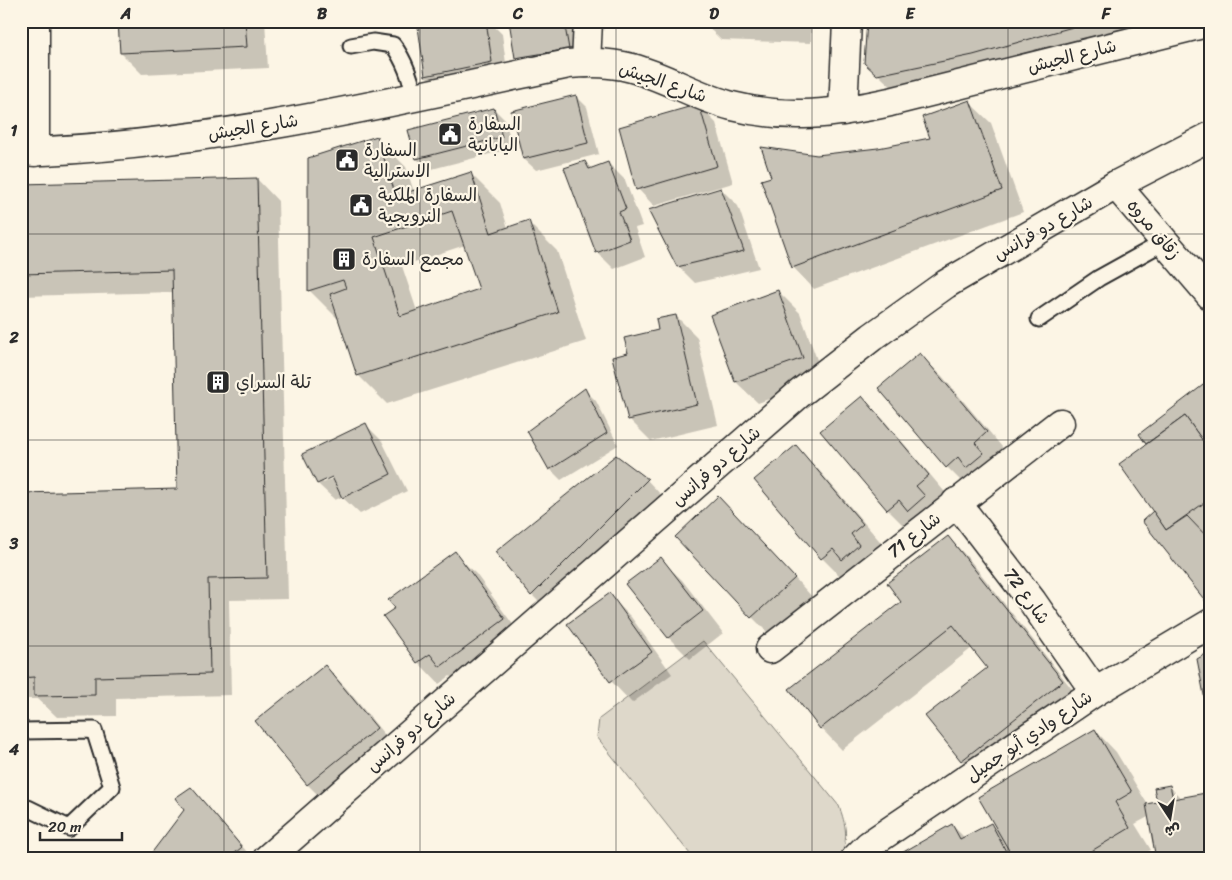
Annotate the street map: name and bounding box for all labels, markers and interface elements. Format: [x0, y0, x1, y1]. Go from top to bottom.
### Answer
text: A [120, 0, 131, 28]
text: B [317, 0, 328, 28]
text: C [512, 0, 524, 28]
text: D [709, 0, 719, 28]
text: E [906, 0, 916, 28]
text: F [1101, 0, 1112, 28]
street label: شارع الجيش [1024, 29, 1120, 83]
street label: شارع الجيش [615, 52, 711, 112]
street label: شارع الجيش [206, 104, 300, 150]
place label: السفارة اليابانية [468, 108, 521, 161]
text: 1 [11, 116, 18, 145]
public building icon: السفارة اليابانية [437, 121, 463, 147]
place label: السفارة الاسترالية [364, 134, 430, 187]
public building icon: السفارة الاسترالية [334, 147, 360, 173]
place label: السفارة الملكية النرويجية [378, 179, 477, 232]
street label: شارع دو فرانس [987, 186, 1099, 270]
street label: زقاق مروه [1118, 191, 1190, 267]
public building icon: السفارة الملكية النرويجية [348, 192, 374, 218]
place label: مجمع السفارة [362, 243, 464, 275]
building icon: مجمع السفارة [331, 246, 357, 272]
text: 2 [8, 323, 19, 352]
place label: تلة السراي [236, 366, 312, 398]
building icon: تلة السراي [205, 369, 231, 395]
street label: شارع دو فرانس [664, 418, 768, 514]
street label: شارع 71 [880, 503, 948, 567]
text: 3 [9, 529, 19, 558]
street label: شارع 72 [995, 561, 1059, 631]
street label: شارع وادي أبو جميل [959, 681, 1099, 791]
street label: شارع دو فرانس [359, 684, 463, 780]
text: 4 [8, 735, 19, 764]
north arrow [1144, 792, 1194, 842]
scale bar [40, 810, 122, 842]
text: 20 m [48, 814, 82, 840]
text: ش [1162, 816, 1183, 844]

